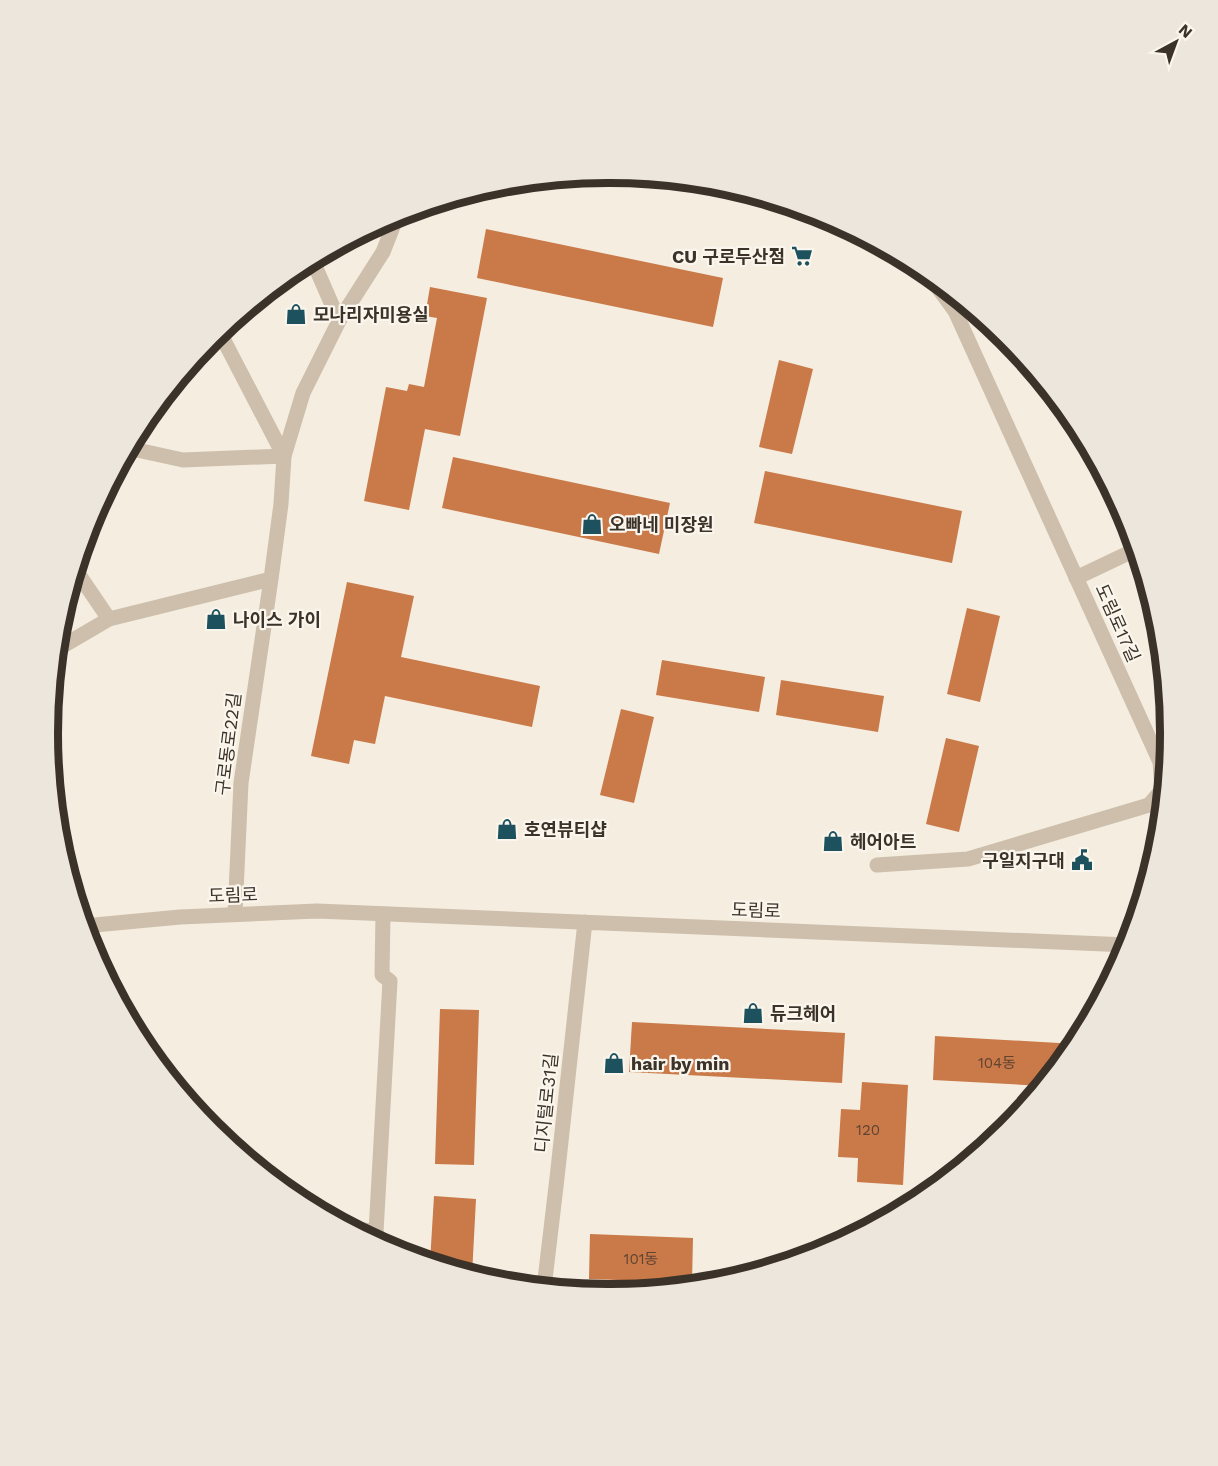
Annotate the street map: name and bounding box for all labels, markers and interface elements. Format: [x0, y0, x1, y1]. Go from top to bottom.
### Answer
north arrow [1146, 12, 1206, 72]
text: N [1175, 20, 1196, 42]
supermarket icon: CU 구로두산점 [790, 244, 814, 268]
place label: CU 구로두산점 [672, 246, 785, 267]
shop icon: 모나리자미용실 [284, 302, 308, 326]
place label: 모나리자미용실 [313, 304, 429, 325]
shop icon: 오빠네 미장원 [580, 512, 604, 536]
place label: 오빠네 미장원 [609, 514, 714, 535]
street label: 도림로17길 [1091, 581, 1145, 665]
shop icon: 나이스 가이 [204, 607, 228, 631]
place label: 나이스 가이 [233, 609, 321, 630]
street label: 구로동로22길 [211, 691, 245, 797]
shop icon: 호연뷰티샵 [495, 817, 519, 841]
place label: 호연뷰티샵 [524, 819, 607, 840]
shop icon: 헤어아트 [821, 829, 845, 853]
place label: 헤어아트 [850, 831, 916, 852]
public building icon: 구일지구대 [1070, 848, 1094, 872]
place label: 구일지구대 [982, 850, 1065, 871]
street label: 도림로 [208, 884, 258, 906]
street label: 도림로 [731, 899, 781, 921]
shop icon: 듀크헤어 [741, 1001, 765, 1025]
place label: 듀크헤어 [770, 1003, 836, 1024]
shop icon: hair by min [602, 1051, 626, 1075]
street label: 디지털로31길 [530, 1052, 562, 1154]
place label: hair by min [631, 1053, 729, 1074]
house number: 104동 [978, 1054, 1016, 1072]
house number: 120 [856, 1121, 880, 1139]
house number: 101동 [624, 1250, 658, 1268]

